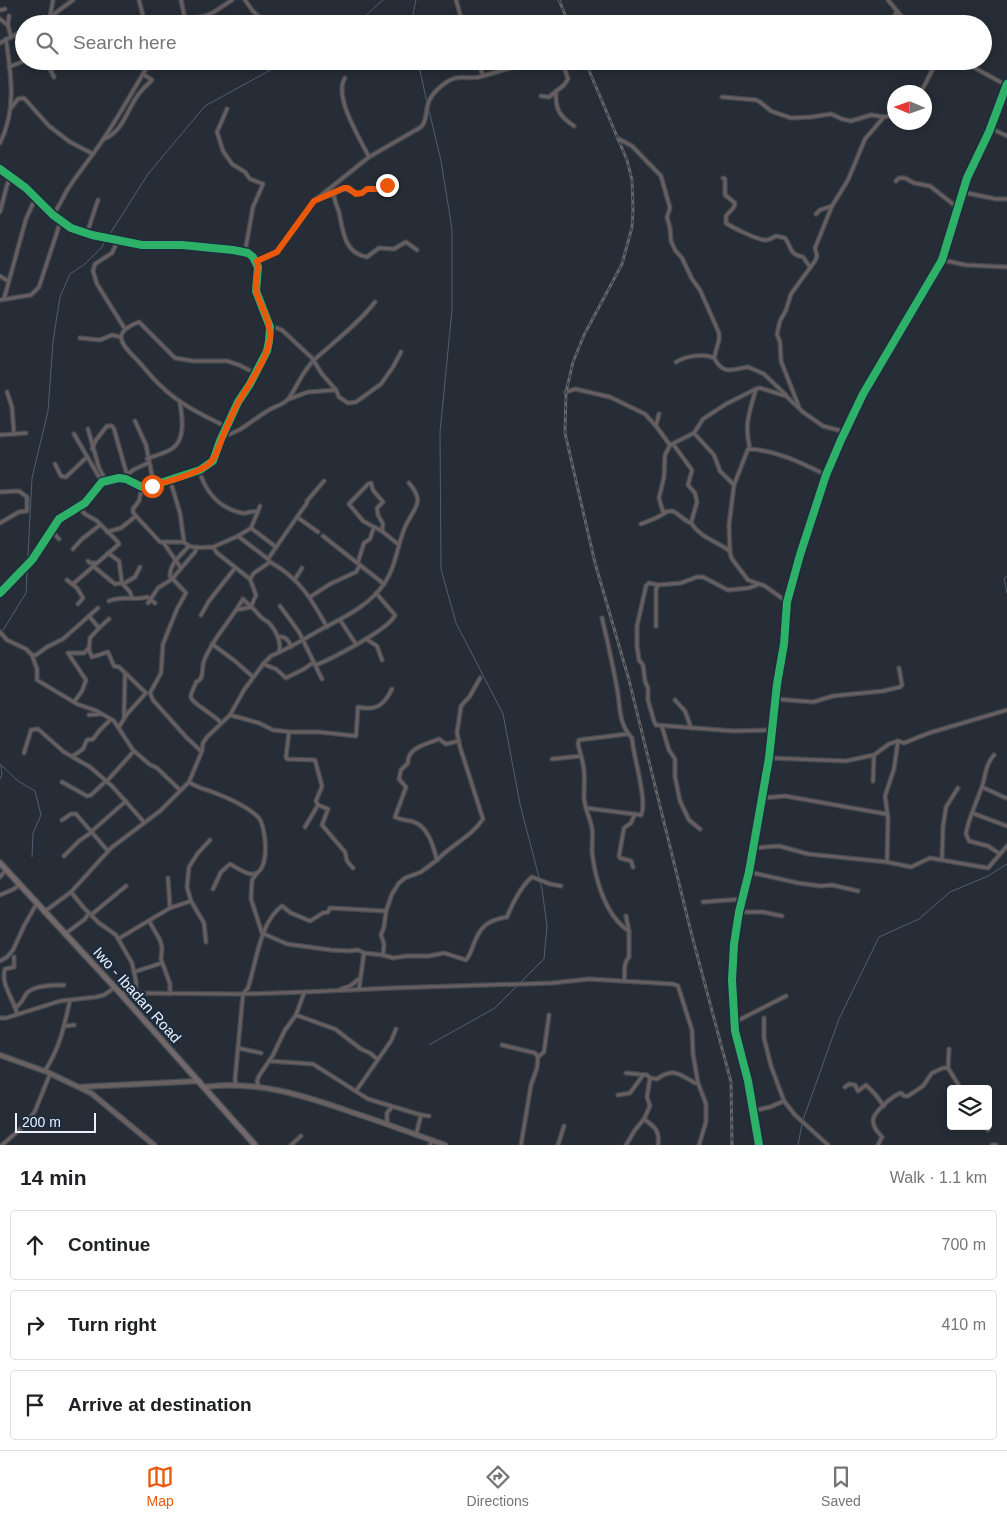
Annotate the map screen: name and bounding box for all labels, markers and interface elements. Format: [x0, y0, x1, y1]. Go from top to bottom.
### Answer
search box [15, 15, 992, 70]
icon: search [33, 29, 61, 57]
text: Search here [73, 32, 177, 53]
north arrow [887, 85, 932, 130]
route end [376, 174, 399, 197]
route start [141, 475, 164, 498]
street label: Iwo - Ibadan Road [90, 943, 185, 1046]
map controls [947, 1085, 992, 1130]
button: layers [947, 1085, 992, 1130]
scale bar [15, 1110, 96, 1133]
text: 200 m [22, 1114, 61, 1130]
text: 14 min [20, 1166, 87, 1189]
text: Walk · 1.1 km [890, 1169, 987, 1186]
icon: ahead [21, 1231, 49, 1259]
text: Continue [68, 1234, 150, 1255]
text: 700 m [942, 1236, 986, 1253]
icon: right [21, 1311, 49, 1339]
text: Turn right [68, 1314, 156, 1335]
text: 410 m [942, 1316, 986, 1333]
icon: arrive [21, 1391, 49, 1419]
text: Arrive at destination [68, 1394, 252, 1415]
tab: Map [146, 1463, 174, 1509]
tab: Directions [467, 1463, 529, 1509]
tab: Saved [821, 1463, 861, 1509]

